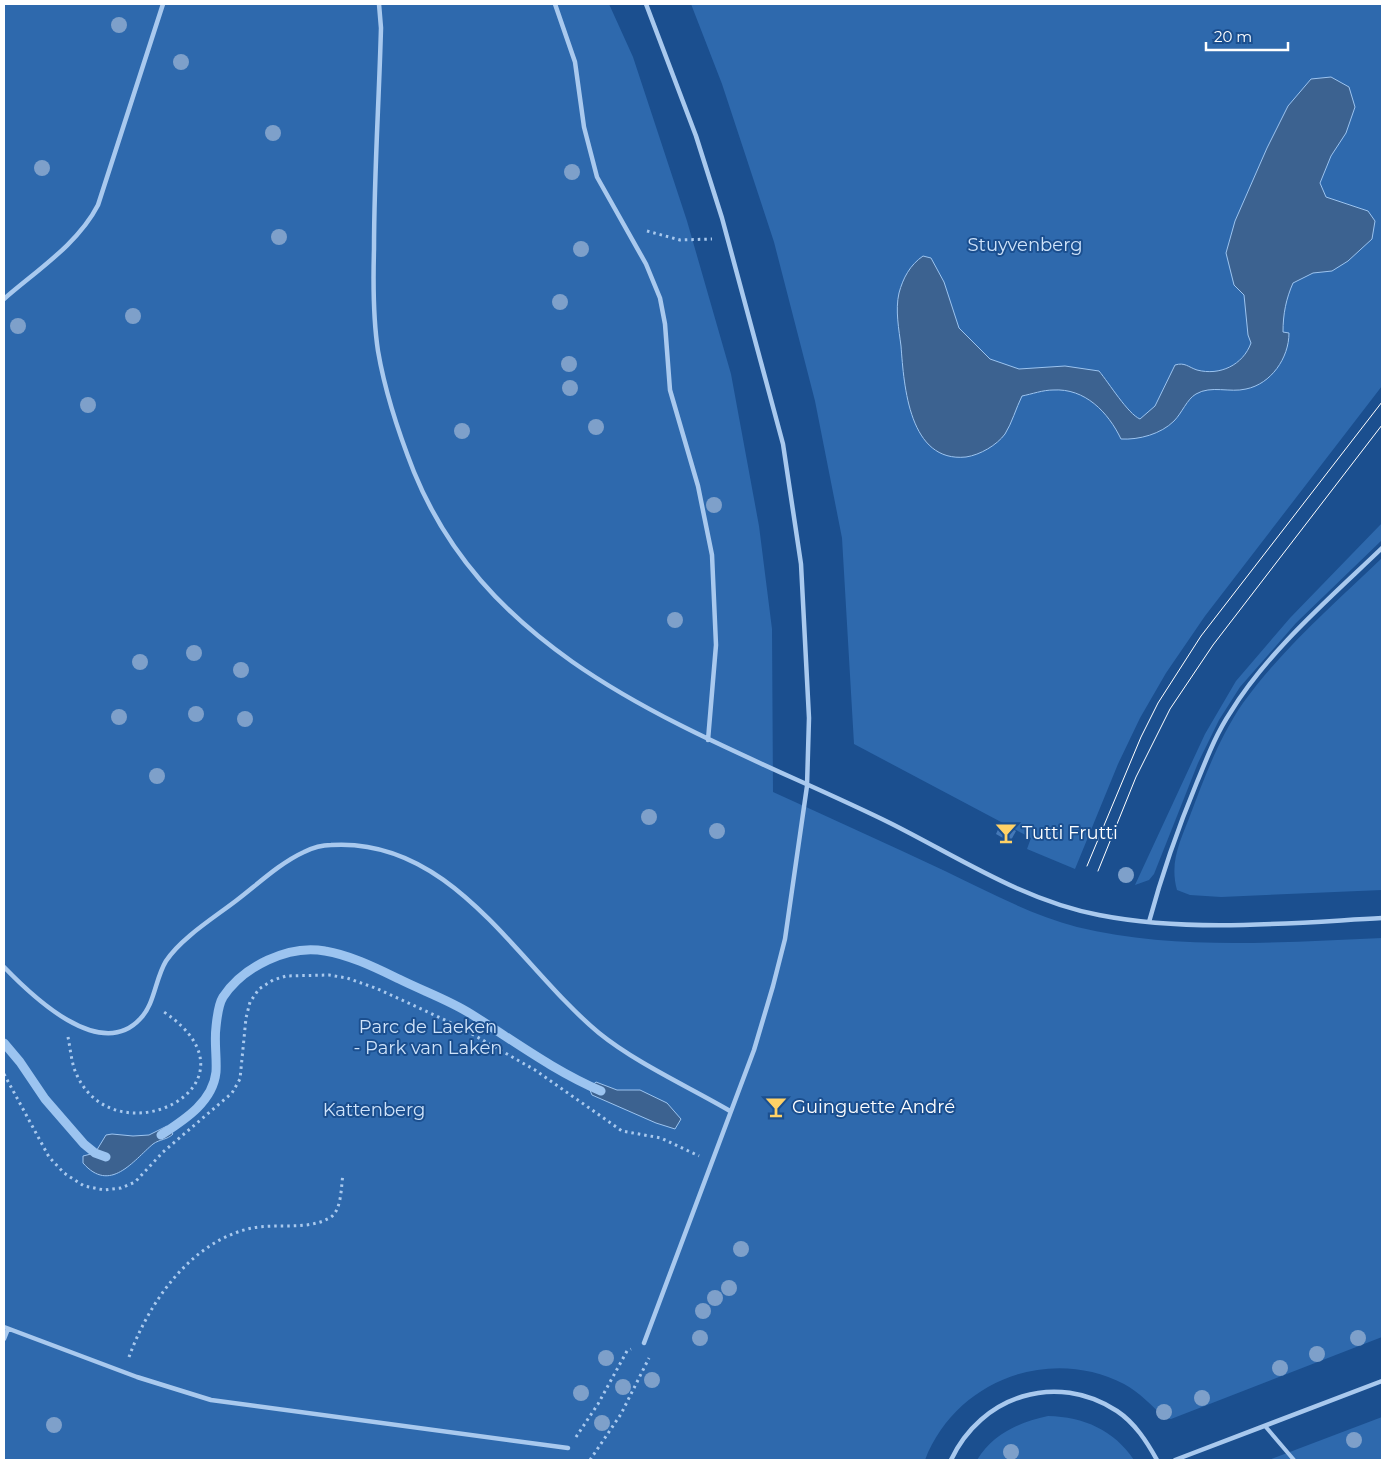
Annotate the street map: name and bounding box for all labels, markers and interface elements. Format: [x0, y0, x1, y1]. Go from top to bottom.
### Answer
scale bar [1206, 20, 1288, 52]
text: 20 m [1214, 27, 1252, 46]
park label: Stuyvenberg [968, 234, 1082, 256]
bar icon: Tutti Frutti [993, 820, 1019, 846]
place label: Tutti Frutti [1022, 822, 1118, 844]
park label: Parc de Laeken - Park van Laken [354, 1016, 502, 1059]
bar icon: Guinguette André [763, 1094, 789, 1120]
place label: Guinguette André [792, 1096, 955, 1118]
park label: Kattenberg [323, 1099, 425, 1121]

